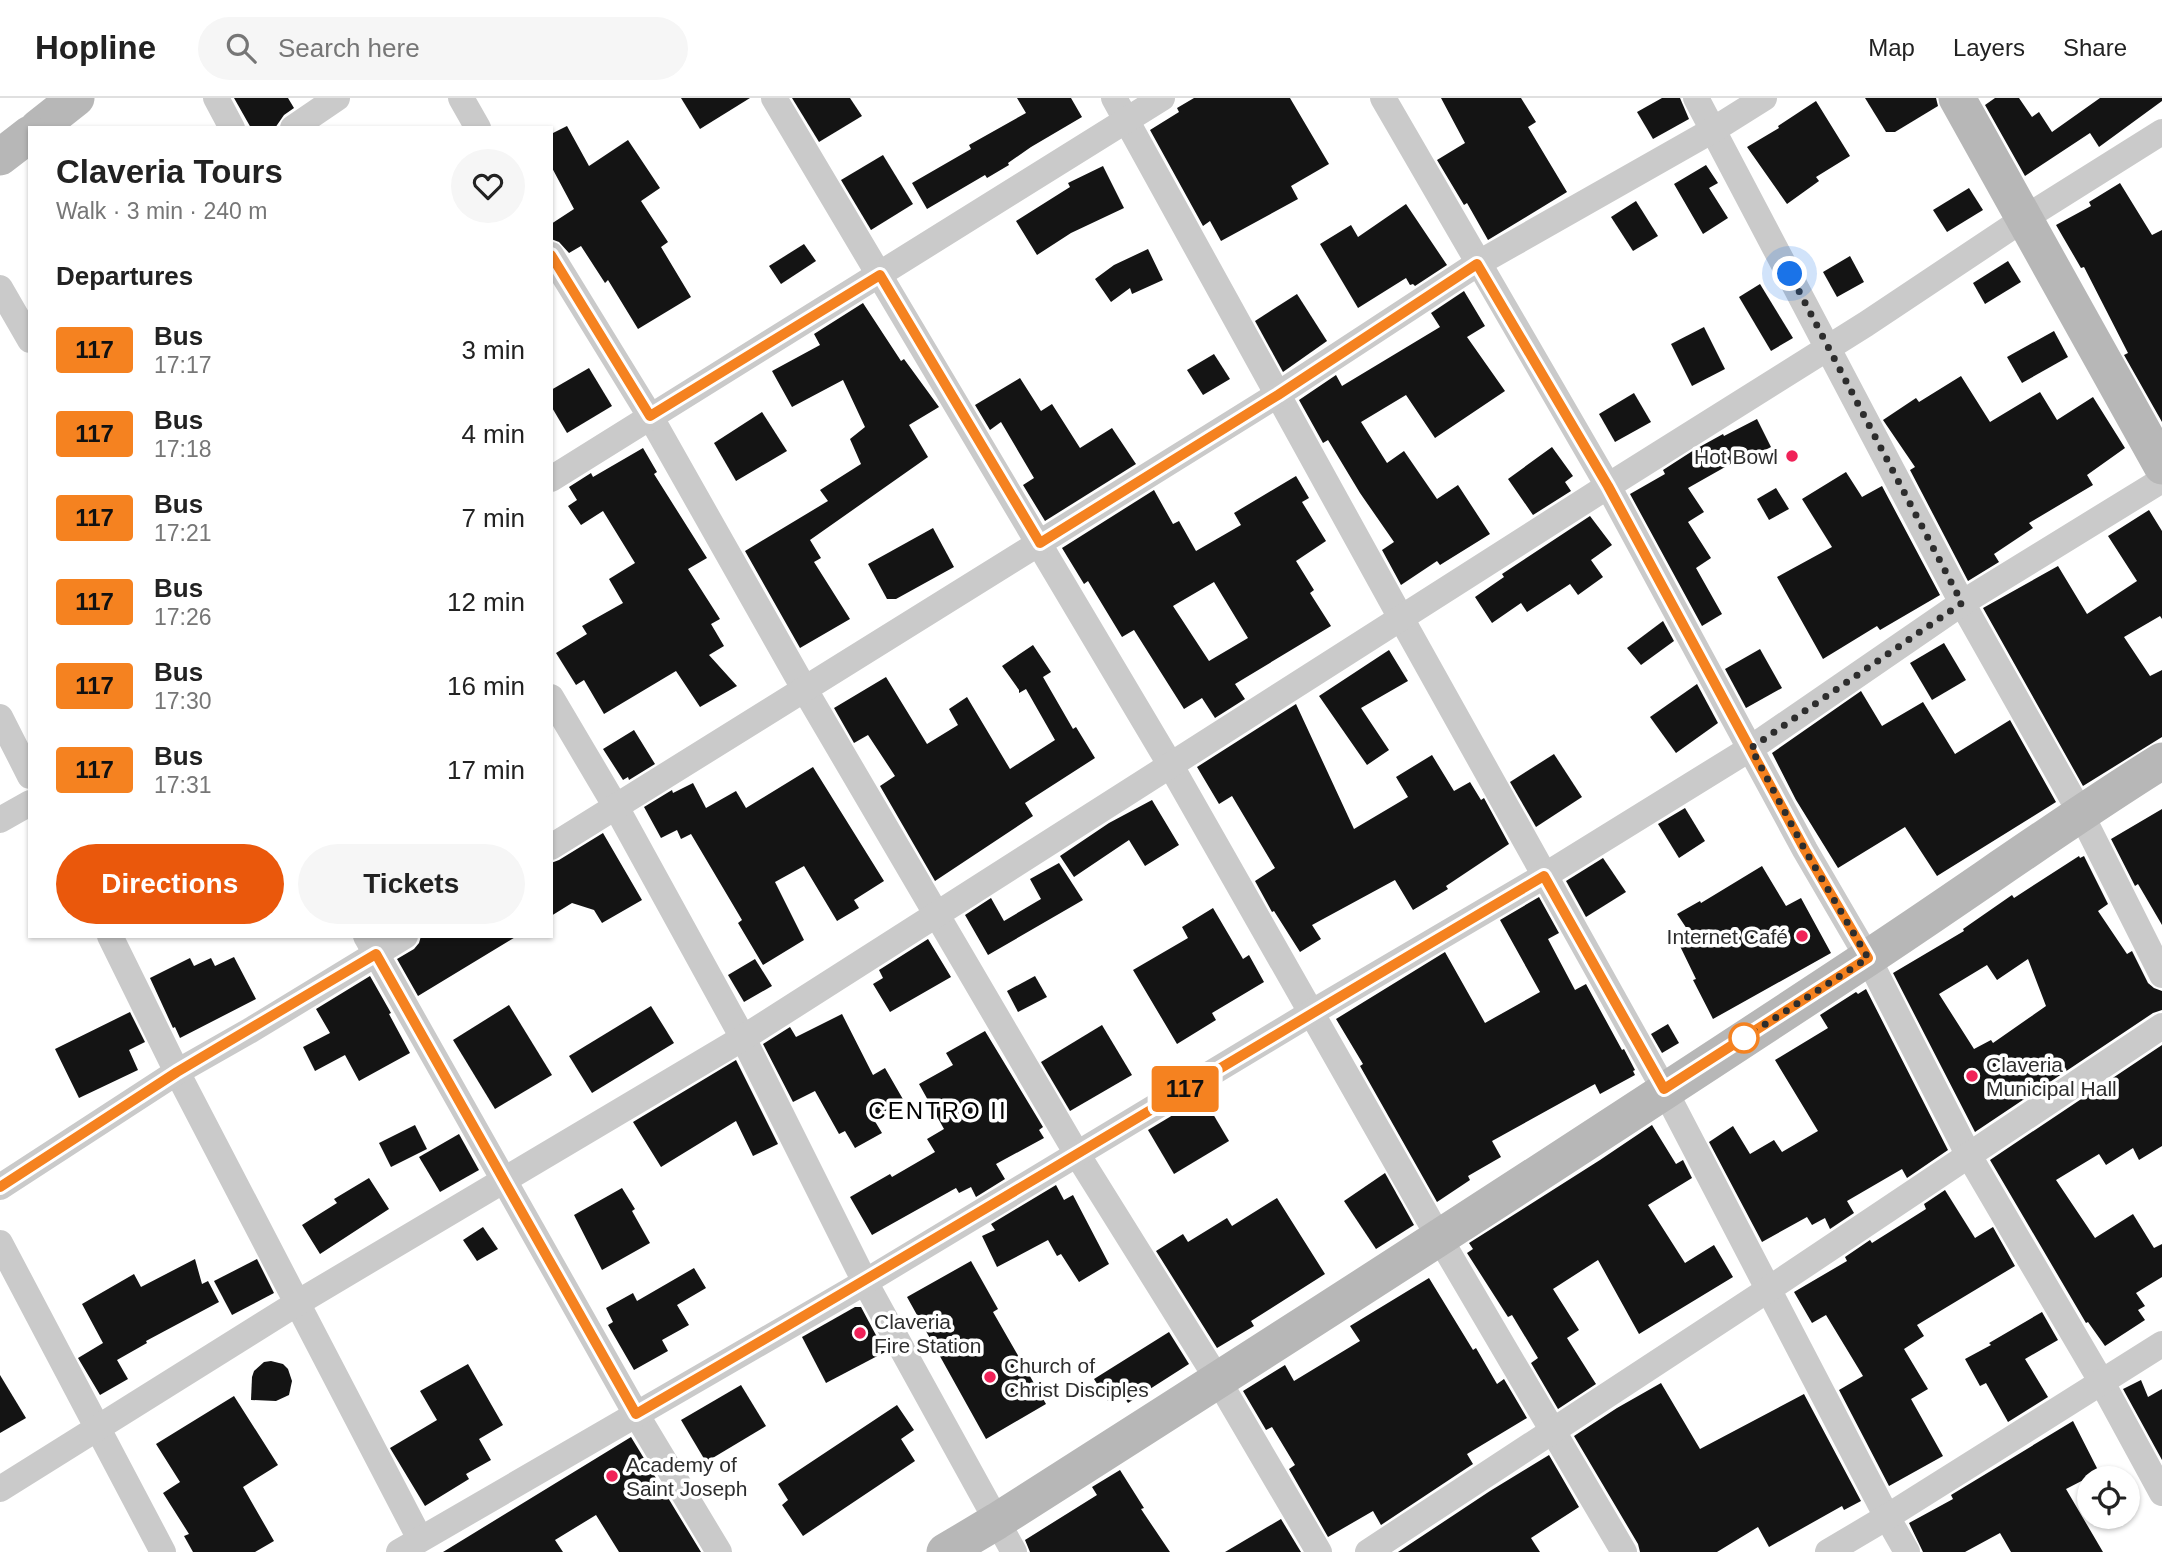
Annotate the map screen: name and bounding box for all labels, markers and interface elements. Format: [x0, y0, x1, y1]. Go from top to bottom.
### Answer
search box [198, 17, 688, 80]
text: Hopline [35, 29, 156, 66]
icon: search [222, 29, 260, 67]
text: Search here [278, 33, 420, 63]
text: Map [1868, 34, 1915, 61]
text: Layers [1953, 34, 2025, 61]
text: Share [2063, 34, 2127, 61]
button: heart [451, 149, 525, 223]
text: Claveria Tours [56, 153, 283, 190]
text: Walk · 3 min · 240 m [56, 198, 267, 224]
your location [1772, 256, 1807, 291]
text: Departures [56, 261, 193, 291]
text: Bus [154, 321, 203, 351]
text: 3 min [461, 335, 525, 365]
text: 117 [75, 336, 114, 363]
text: 17:17 [154, 352, 212, 378]
text: Bus [154, 405, 203, 435]
text: 4 min [461, 419, 525, 449]
text: 117 [75, 420, 114, 447]
text: 17:18 [154, 436, 212, 462]
place label: Hot Bowl [1694, 445, 1778, 468]
marker: Hot Bowl [1784, 448, 1800, 464]
text: Bus [154, 489, 203, 519]
text: 7 min [461, 503, 525, 533]
text: 117 [75, 504, 114, 531]
text: 17:21 [154, 520, 212, 546]
text: Bus [154, 573, 203, 603]
text: 12 min [447, 587, 525, 617]
text: 117 [75, 588, 114, 615]
text: 17:26 [154, 604, 212, 630]
text: Bus [154, 657, 203, 687]
text: 16 min [447, 671, 525, 701]
text: 117 [75, 672, 114, 699]
text: 17:30 [154, 688, 212, 714]
text: Bus [154, 741, 203, 771]
text: 17 min [447, 755, 525, 785]
text: 117 [75, 756, 114, 783]
text: 17:31 [154, 772, 212, 798]
button: Directions [56, 844, 284, 924]
button: Tickets [298, 844, 525, 924]
place label: Internet Café [1667, 925, 1788, 948]
marker: Internet Café [1794, 928, 1810, 944]
unlabelled marker [1729, 1023, 1759, 1053]
place label: Claveria Municipal Hall [1986, 1053, 2117, 1100]
line badge: 117 [1145, 1066, 1225, 1112]
marker: Claveria Municipal Hall [1964, 1068, 1980, 1084]
text: 117 [1166, 1075, 1204, 1102]
district label: CENTRO II [868, 1097, 1008, 1124]
place label: Claveria Fire Station [874, 1310, 981, 1357]
marker: Claveria Fire Station [852, 1325, 868, 1341]
place label: Church of Christ Disciples [1004, 1354, 1149, 1401]
marker: Church of Christ Disciples [982, 1369, 998, 1385]
place label: Academy of Saint Joseph [626, 1453, 747, 1500]
map controls [2077, 1466, 2140, 1529]
button: locate [2077, 1466, 2140, 1529]
marker: Academy of Saint Joseph [604, 1468, 620, 1484]

